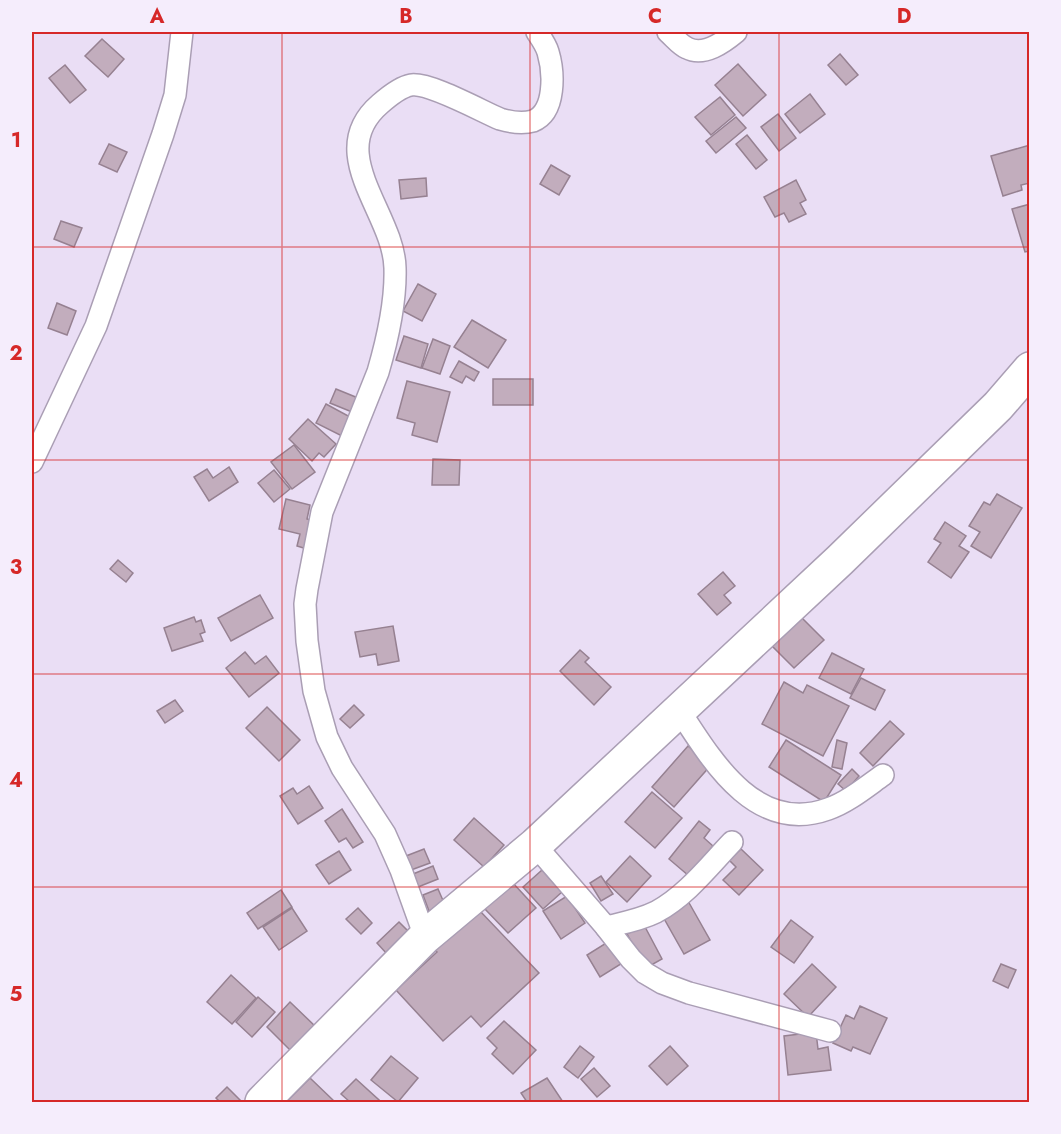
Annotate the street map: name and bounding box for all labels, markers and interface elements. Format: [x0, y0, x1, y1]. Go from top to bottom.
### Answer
text: A [149, 2, 165, 31]
text: B [399, 2, 413, 31]
text: C [648, 2, 662, 31]
text: D [897, 2, 911, 31]
text: 1 [11, 126, 21, 155]
text: 2 [9, 339, 23, 368]
text: 3 [10, 553, 22, 582]
text: 4 [9, 766, 23, 795]
text: 5 [10, 980, 23, 1009]

